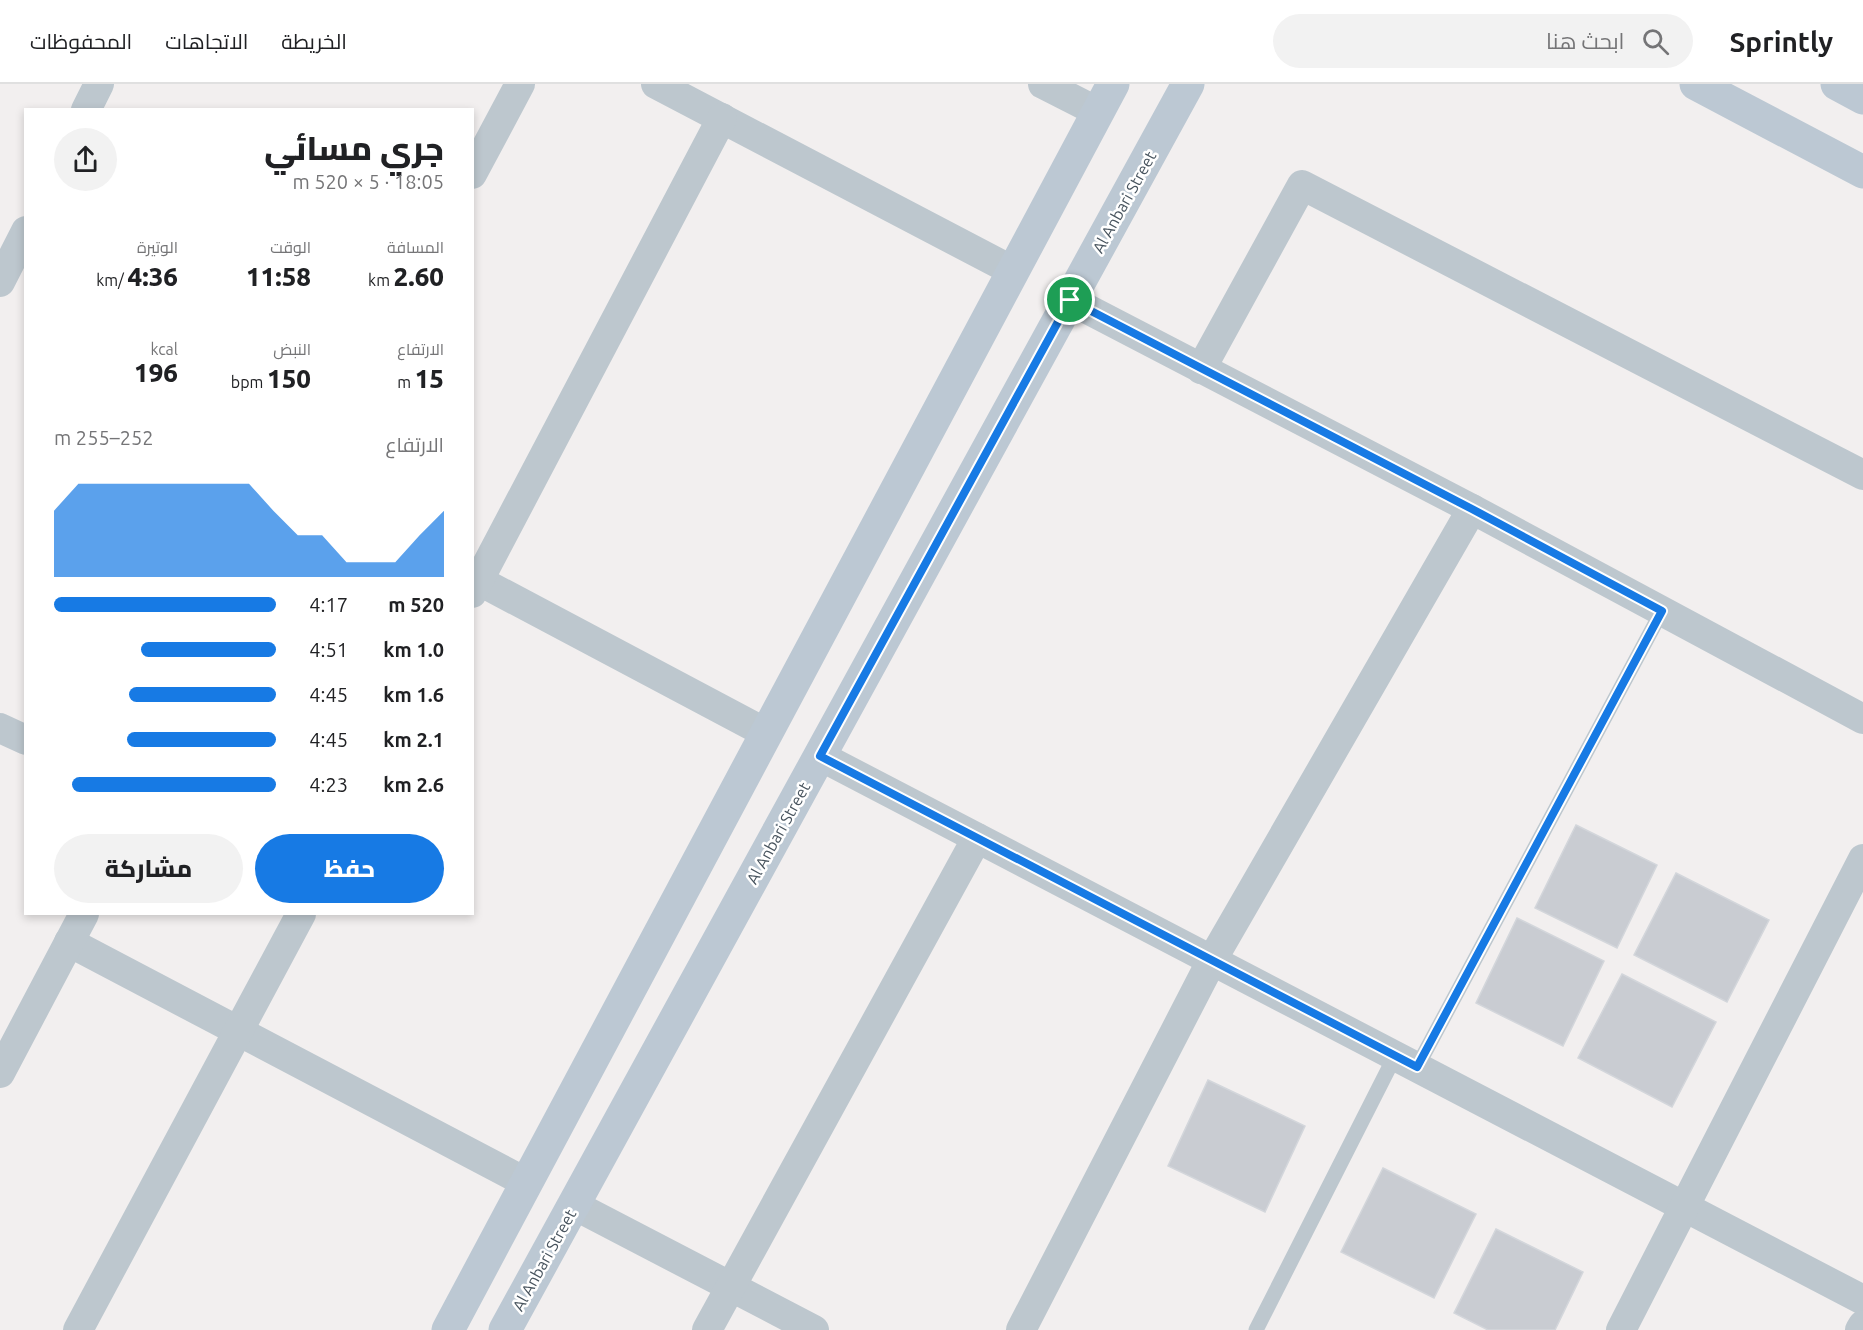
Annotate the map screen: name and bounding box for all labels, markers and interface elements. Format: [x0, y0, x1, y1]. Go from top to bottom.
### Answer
search box [1273, 14, 1693, 68]
icon: search [1639, 25, 1672, 58]
text: Sprintly [1729, 26, 1833, 57]
text: ابحث هنا [1546, 28, 1624, 53]
text: المحفوظات [30, 29, 132, 53]
text: الاتجاهات [165, 29, 248, 53]
text: الخريطة [281, 29, 347, 53]
button: share [54, 128, 117, 191]
text: جري مسائي [264, 129, 444, 166]
street label: Al Anbari Street [1089, 147, 1160, 256]
text: 18:05 · 5 × 520 m [292, 170, 444, 193]
text: الوتيرة [137, 238, 178, 256]
text: الوقت [270, 238, 311, 256]
text: المسافة [387, 238, 444, 256]
text: 4:36 [128, 262, 178, 291]
text: 11:58 [246, 262, 311, 291]
text: 2.60 [394, 262, 444, 291]
text: /km [96, 271, 128, 289]
text: km [368, 271, 394, 289]
pin [1044, 274, 1095, 325]
icon: arrive [1053, 283, 1086, 316]
text: kcal [150, 340, 178, 358]
text: النبض [273, 340, 311, 358]
text: الارتفاع [397, 340, 444, 358]
text: 196 [134, 358, 178, 387]
text: 150 [267, 364, 311, 393]
text: 15 [415, 364, 444, 393]
text: bpm [231, 373, 267, 391]
text: m [397, 373, 415, 391]
text: 252–255 m [54, 426, 153, 449]
text: الارتفاع [385, 433, 444, 456]
text: 4:17 [309, 593, 348, 616]
text: 520 m [388, 593, 444, 616]
text: 4:51 [309, 638, 348, 661]
text: 1.0 km [383, 638, 444, 661]
text: 4:45 [309, 683, 348, 706]
text: 1.6 km [383, 683, 444, 706]
text: 4:45 [309, 728, 348, 751]
text: 2.1 km [383, 728, 444, 751]
text: 4:23 [309, 773, 348, 796]
text: 2.6 km [383, 773, 444, 796]
street label: Al Anbari Street [743, 778, 814, 887]
button: مشاركة [54, 834, 243, 903]
button: حفظ [255, 834, 444, 903]
street label: Al Anbari Street [509, 1205, 580, 1314]

